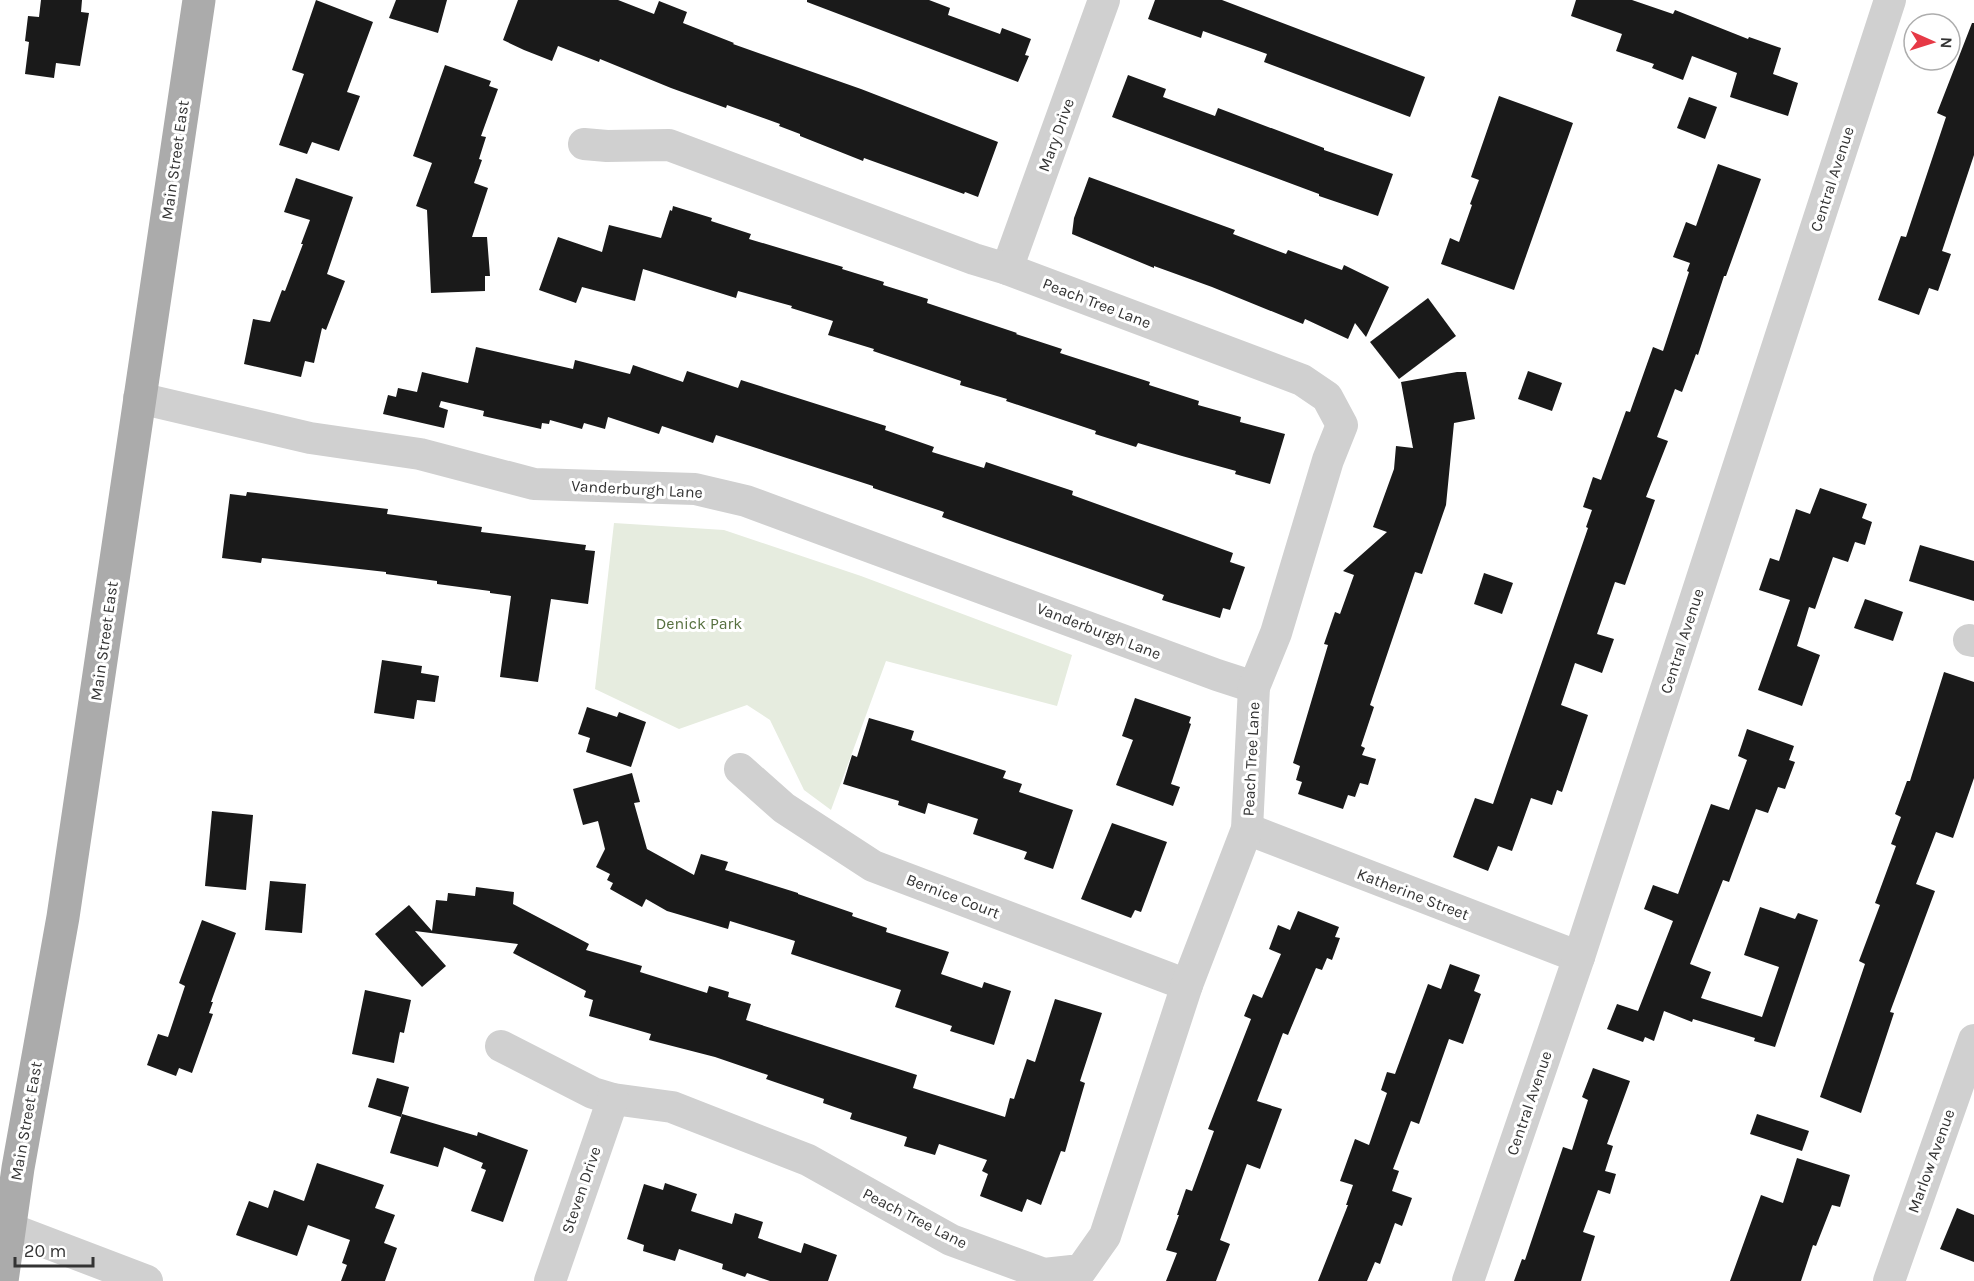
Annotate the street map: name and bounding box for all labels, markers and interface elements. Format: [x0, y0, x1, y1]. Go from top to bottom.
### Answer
north arrow [1902, 12, 1962, 72]
text: N [1937, 37, 1956, 49]
street label: Mary Drive [1034, 96, 1078, 174]
street label: Main Street East [157, 99, 193, 221]
street label: Central Avenue [1806, 124, 1858, 234]
street label: Peach Tree Lane [1040, 274, 1154, 332]
street label: Vanderburgh Lane [571, 476, 703, 502]
street label: Main Street East [86, 580, 122, 702]
street label: Central Avenue [1656, 586, 1708, 696]
street label: Vanderburgh Lane [1034, 599, 1164, 663]
park label: Denick Park [656, 614, 742, 633]
street label: Peach Tree Lane [1239, 701, 1263, 817]
street label: Katherine Street [1354, 864, 1472, 924]
street label: Bernice Court [904, 869, 1002, 923]
street label: Central Avenue [1502, 1048, 1556, 1158]
street label: Main Street East [6, 1060, 46, 1182]
street label: Marlow Avenue [1903, 1106, 1959, 1216]
street label: Steven Drive [557, 1144, 605, 1236]
street label: Peach Tree Lane [860, 1184, 970, 1252]
scale bar [15, 1230, 93, 1268]
text: 20 m [24, 1240, 66, 1262]

